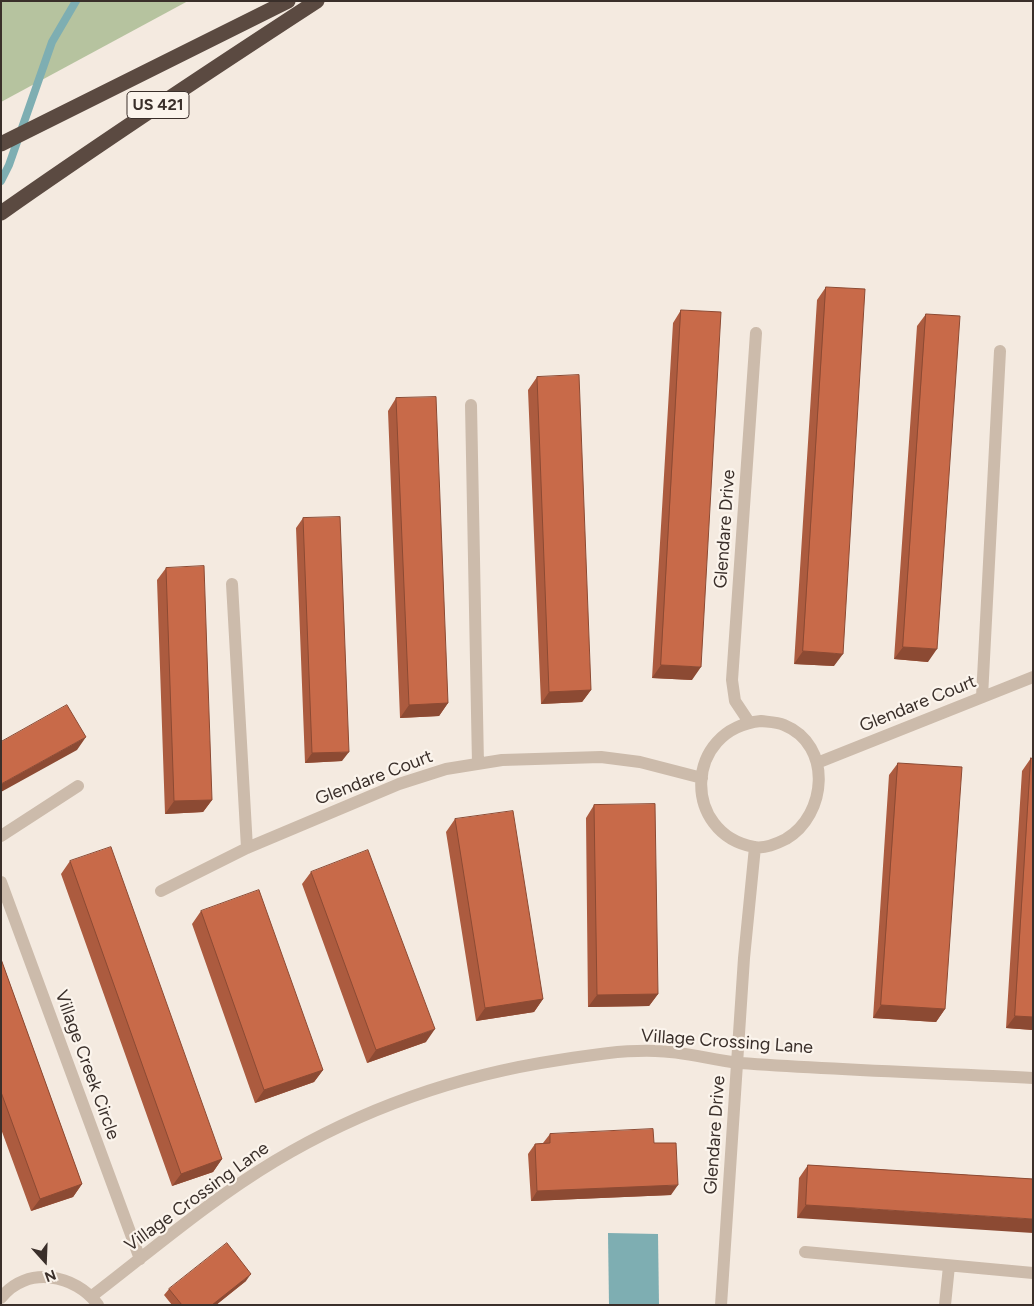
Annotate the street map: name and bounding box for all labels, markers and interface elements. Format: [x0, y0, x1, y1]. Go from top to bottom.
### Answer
road number: US 421 [127, 92, 189, 118]
street label: Glendare Drive [710, 469, 740, 589]
street label: Glendare Court [856, 671, 980, 737]
street label: Glendare Court [312, 746, 436, 810]
street label: Village Creek Circle [50, 987, 124, 1143]
street label: Village Crossing Lane [640, 1025, 814, 1059]
street label: Glendare Drive [700, 1075, 730, 1195]
street label: Village Crossing Lane [121, 1138, 273, 1256]
north arrow [20, 1236, 70, 1286]
text: N [42, 1266, 58, 1285]

